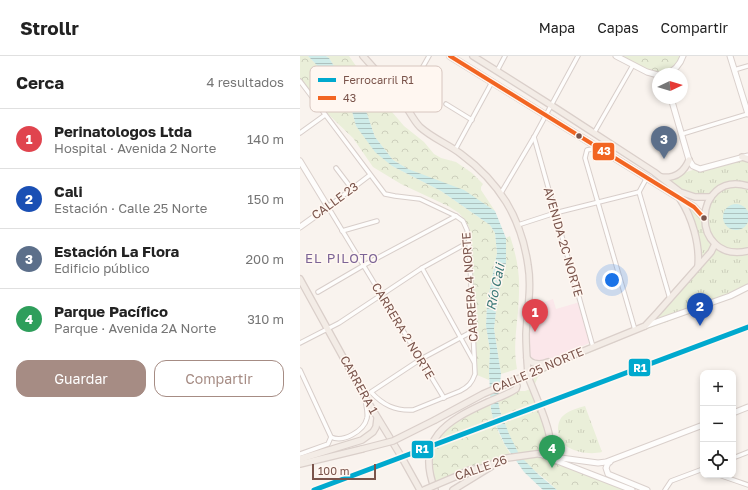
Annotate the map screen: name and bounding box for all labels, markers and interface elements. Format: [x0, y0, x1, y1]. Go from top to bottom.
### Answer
text: Strollr [20, 16, 79, 39]
text: Mapa [539, 19, 575, 36]
text: Capas [597, 19, 639, 36]
text: Compartir [661, 19, 728, 36]
legend [310, 66, 442, 112]
north arrow [652, 68, 688, 104]
text: Cerca [16, 72, 64, 93]
text: Ferrocarril R1 [343, 73, 414, 86]
text: 4 resultados [206, 74, 284, 90]
text: 43 [343, 91, 356, 104]
text: Perinatologos Ltda [54, 122, 192, 140]
pin: 3 [651, 126, 677, 159]
text: 1 [26, 131, 32, 147]
text: 140 m [247, 131, 284, 147]
unlabelled marker [574, 131, 584, 141]
text: Hospital · Avenida 2 Norte [54, 140, 216, 156]
line badge: 43 [592, 142, 615, 161]
text: 43 [597, 144, 611, 157]
street label: CALLE 23 [308, 179, 361, 223]
text: Cali [54, 182, 83, 200]
street label: AVENIDA 2C NORTE [541, 185, 586, 298]
text: 2 [25, 191, 33, 207]
text: 150 m [247, 191, 284, 207]
text: Estación · Calle 25 Norte [54, 200, 207, 216]
unlabelled marker [699, 213, 709, 223]
street label: CARRERA 4 NORTE [458, 232, 481, 342]
text: Estación La Flora [54, 242, 179, 260]
district label: EL PILOTO [305, 250, 379, 266]
text: 3 [25, 251, 33, 267]
text: 200 m [246, 251, 284, 267]
text: Edificio público [54, 260, 150, 276]
water label: Río Cali [482, 261, 508, 312]
your location [602, 270, 622, 290]
street label: CARRERA 2 NORTE [369, 280, 438, 382]
pin: 2 [687, 293, 713, 326]
pin: 1 [522, 299, 548, 332]
text: Parque Pacífico [54, 302, 168, 320]
text: 4 [25, 311, 33, 327]
text: 310 m [247, 311, 284, 327]
text: Parque · Avenida 2A Norte [54, 320, 216, 336]
street label: CALLE 25 NORTE [490, 344, 586, 396]
street label: CARRERA 1 [337, 353, 382, 417]
line badge: R1 [628, 358, 651, 377]
button: Guardar [16, 360, 146, 397]
button: Compartir [154, 360, 284, 397]
text: R1 [633, 361, 647, 374]
map controls [700, 370, 736, 478]
button: + [700, 370, 736, 406]
button: − [700, 406, 736, 442]
pin: 4 [539, 435, 565, 468]
line badge: R1 [411, 440, 434, 459]
text: R1 [415, 442, 429, 455]
button: locate [700, 442, 736, 478]
street label: CALLE 26 [453, 452, 509, 483]
scale bar [312, 462, 376, 481]
text: 100 m [318, 464, 349, 477]

